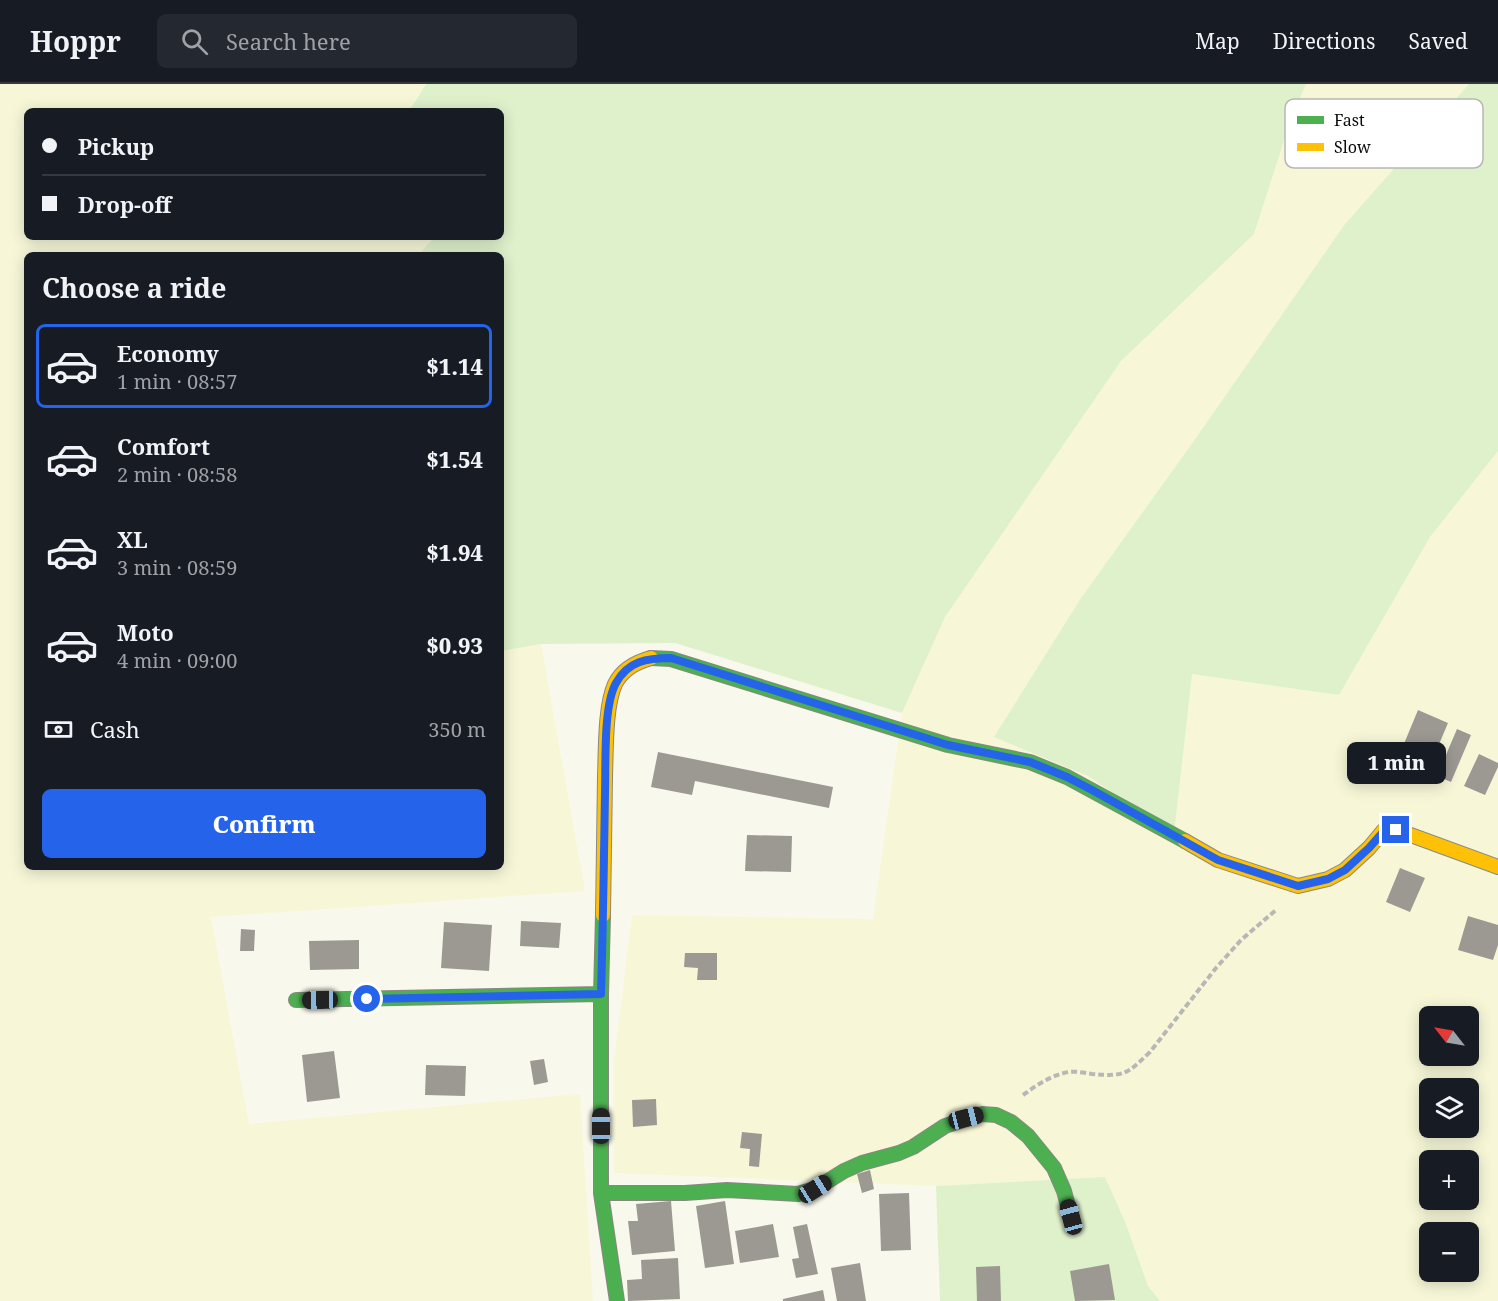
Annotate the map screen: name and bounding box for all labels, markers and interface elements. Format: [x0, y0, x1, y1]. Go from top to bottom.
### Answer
search box [157, 14, 577, 68]
text: Hoppr [30, 22, 121, 60]
icon: search [178, 25, 211, 58]
text: Search here [226, 26, 351, 56]
text: Map [1195, 27, 1240, 55]
text: Directions [1273, 27, 1375, 55]
text: Saved [1408, 27, 1468, 55]
legend [1285, 99, 1483, 168]
text: Fast [1334, 109, 1365, 131]
text: Pickup [78, 131, 154, 161]
text: Slow [1334, 136, 1371, 158]
text: Drop-off [78, 189, 171, 219]
text: Choose a ride [42, 269, 227, 306]
text: Economy [117, 338, 219, 368]
icon: car [45, 339, 99, 393]
text: $1.14 [426, 351, 483, 381]
text: 1 min · 08:57 [117, 368, 237, 395]
text: Comfort [117, 431, 210, 461]
icon: car [45, 432, 99, 486]
text: $1.54 [426, 444, 483, 474]
text: 2 min · 08:58 [117, 461, 237, 488]
text: XL [117, 524, 148, 554]
icon: car [45, 525, 99, 579]
text: $1.94 [426, 537, 483, 567]
text: 3 min · 08:59 [117, 554, 237, 581]
text: Moto [117, 617, 174, 647]
icon: car [45, 618, 99, 672]
text: $0.93 [426, 630, 483, 660]
text: 4 min · 09:00 [117, 647, 237, 674]
icon: cash [42, 713, 75, 746]
text: Cash [90, 714, 140, 744]
text: 350 m [428, 716, 486, 743]
callout: 1 min [1346, 743, 1446, 785]
text: 1 min [1368, 749, 1425, 776]
button: Confirm [42, 789, 486, 858]
route end [1382, 816, 1409, 843]
route start [353, 985, 380, 1012]
car [302, 991, 338, 1009]
north arrow [1419, 1006, 1479, 1066]
map controls [1419, 1006, 1479, 1282]
button: layers [1419, 1078, 1479, 1138]
car [946, 1105, 986, 1131]
car [592, 1108, 610, 1144]
button: + [1419, 1150, 1479, 1210]
car [795, 1172, 835, 1206]
car [1058, 1197, 1084, 1237]
button: − [1419, 1222, 1479, 1282]

